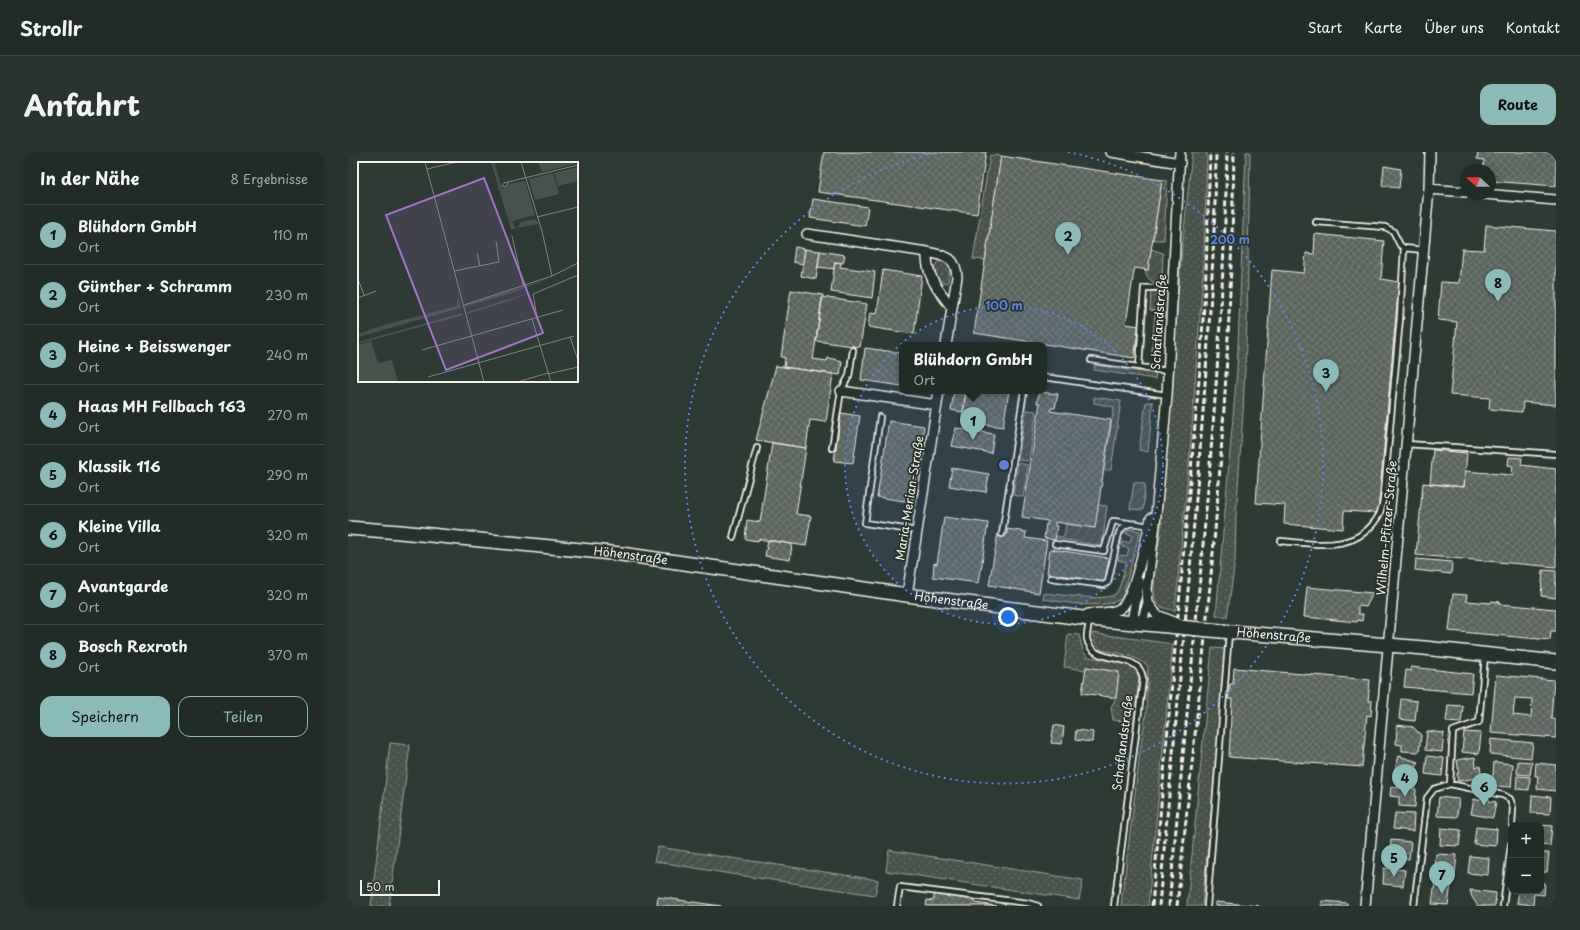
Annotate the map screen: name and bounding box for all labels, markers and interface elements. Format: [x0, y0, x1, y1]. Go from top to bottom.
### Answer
text: Strollr [20, 14, 83, 42]
text: Start [1307, 17, 1342, 38]
text: Karte [1364, 17, 1402, 38]
text: Über uns [1424, 17, 1484, 38]
text: Kontakt [1506, 17, 1560, 38]
text: Anfahrt [24, 83, 140, 126]
button: Route [1480, 84, 1556, 125]
inset map [358, 162, 578, 382]
north arrow [1460, 164, 1496, 200]
text: In der Nähe [40, 165, 139, 191]
text: 8 Ergebnisse [230, 169, 308, 188]
text: Blühdorn GmbH [78, 214, 197, 237]
pin: 2 [1055, 222, 1081, 255]
text: 1 [50, 225, 56, 244]
text: 110 m [273, 225, 308, 244]
text: 200 m [1210, 230, 1250, 248]
text: Ort [78, 237, 100, 256]
pin: 8 [1485, 269, 1511, 302]
street label: Schaflandstraße [1146, 273, 1170, 370]
text: Günther + Schramm [78, 274, 232, 297]
text: 2 [48, 285, 58, 304]
text: 230 m [266, 285, 308, 304]
text: 100 m [985, 296, 1023, 314]
text: Ort [78, 297, 100, 316]
text: Heine + Beisswenger [78, 334, 231, 357]
popup [899, 342, 1047, 394]
text: 3 [49, 345, 57, 364]
text: 240 m [266, 345, 308, 364]
text: Blühdorn GmbH [914, 347, 1032, 370]
text: Ort [78, 357, 100, 376]
pin: 3 [1313, 359, 1339, 392]
text: Ort [914, 370, 935, 389]
text: Haas MH Fellbach 163 [78, 394, 246, 417]
text: 4 [49, 405, 57, 424]
text: 270 m [267, 405, 308, 424]
pin: 1 [960, 407, 986, 440]
text: Ort [78, 417, 100, 436]
street label: Maria-Merian-Straße [890, 434, 928, 562]
text: Klassik 116 [78, 454, 161, 477]
centre of rings [997, 458, 1011, 472]
street label: Wilhelm-Pfitzer-Straße [1371, 460, 1401, 596]
text: 5 [49, 465, 57, 484]
text: 290 m [267, 465, 308, 484]
text: Ort [78, 477, 100, 496]
text: Kleine Villa [78, 514, 161, 537]
text: 6 [48, 525, 58, 544]
text: 320 m [266, 525, 308, 544]
text: Ort [78, 537, 100, 556]
street label: Höhenstraße [593, 541, 669, 569]
text: Avantgarde [78, 574, 169, 597]
text: 7 [49, 585, 57, 604]
text: 320 m [266, 585, 308, 604]
street label: Höhenstraße [913, 586, 990, 614]
text: Ort [78, 597, 100, 616]
your location [998, 607, 1018, 627]
street label: Höhenstraße [1236, 622, 1312, 647]
text: Bosch Rexroth [78, 634, 188, 657]
text: 8 [49, 645, 57, 664]
text: 370 m [267, 645, 308, 664]
text: Ort [78, 657, 100, 676]
street label: Schaflandstraße [1107, 694, 1137, 792]
button: Speichern [40, 696, 170, 737]
button: Teilen [178, 696, 308, 737]
pin: 4 [1392, 764, 1418, 797]
pin: 6 [1471, 773, 1497, 806]
map controls [1508, 822, 1544, 894]
button: + [1508, 822, 1544, 858]
pin: 5 [1381, 844, 1407, 877]
button: − [1508, 858, 1544, 894]
pin: 7 [1429, 861, 1455, 894]
scale bar [360, 878, 440, 897]
text: 50 m [366, 878, 395, 895]

